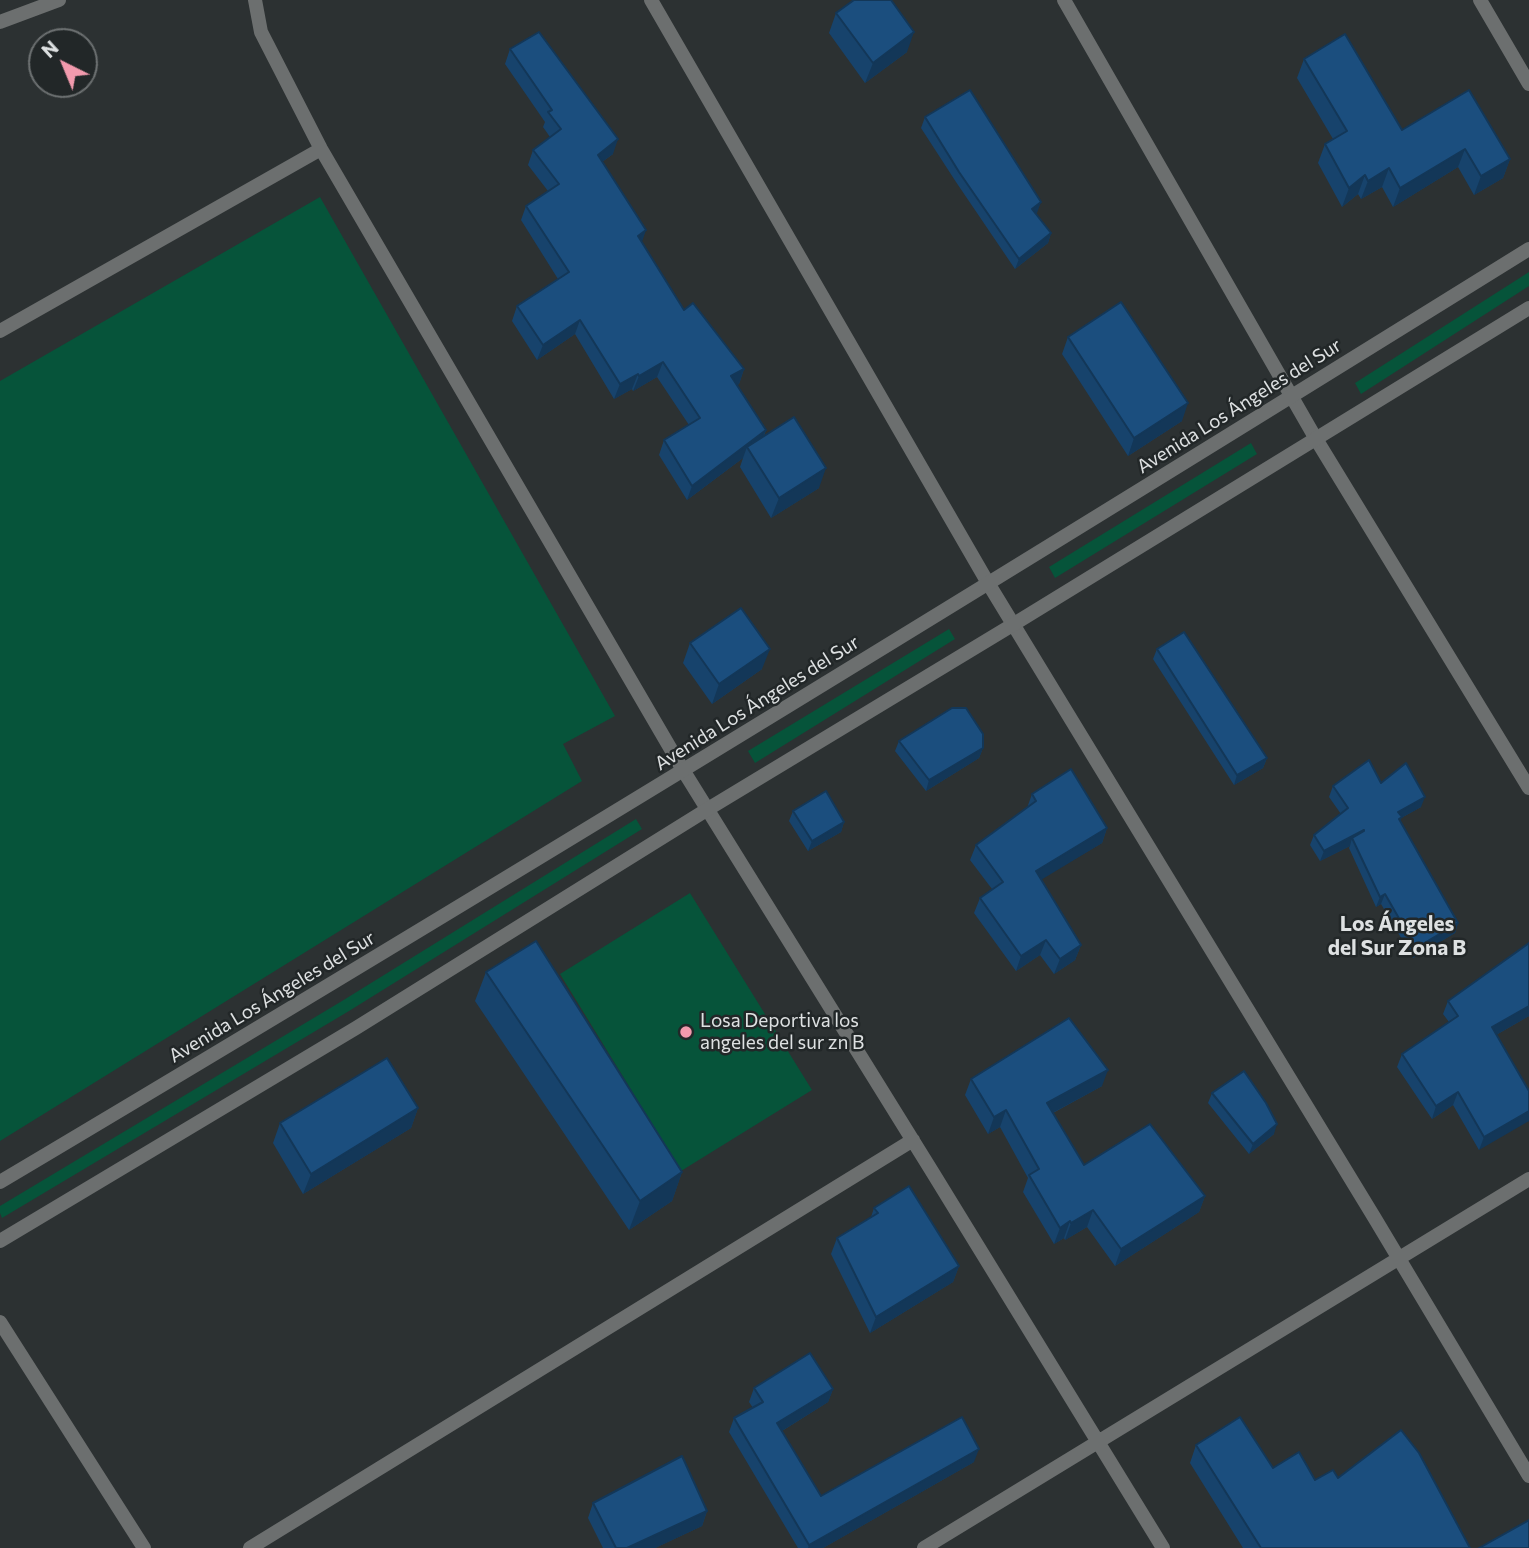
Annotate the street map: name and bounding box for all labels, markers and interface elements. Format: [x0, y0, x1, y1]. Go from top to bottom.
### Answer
north arrow [28, 28, 98, 98]
text: N [37, 35, 63, 62]
street label: Avenida Los Ángeles del Sur [1133, 334, 1345, 478]
street label: Avenida Los Ángeles del Sur [651, 631, 863, 775]
district label: Los Ángeles del Sur Zona B [1328, 911, 1466, 961]
street label: Avenida Los Ángeles del Sur [165, 926, 379, 1068]
place label: Losa Deportiva los angeles del sur zn B [700, 1010, 864, 1054]
marker: Losa Deportiva los angeles del sur zn B [678, 1024, 694, 1040]

